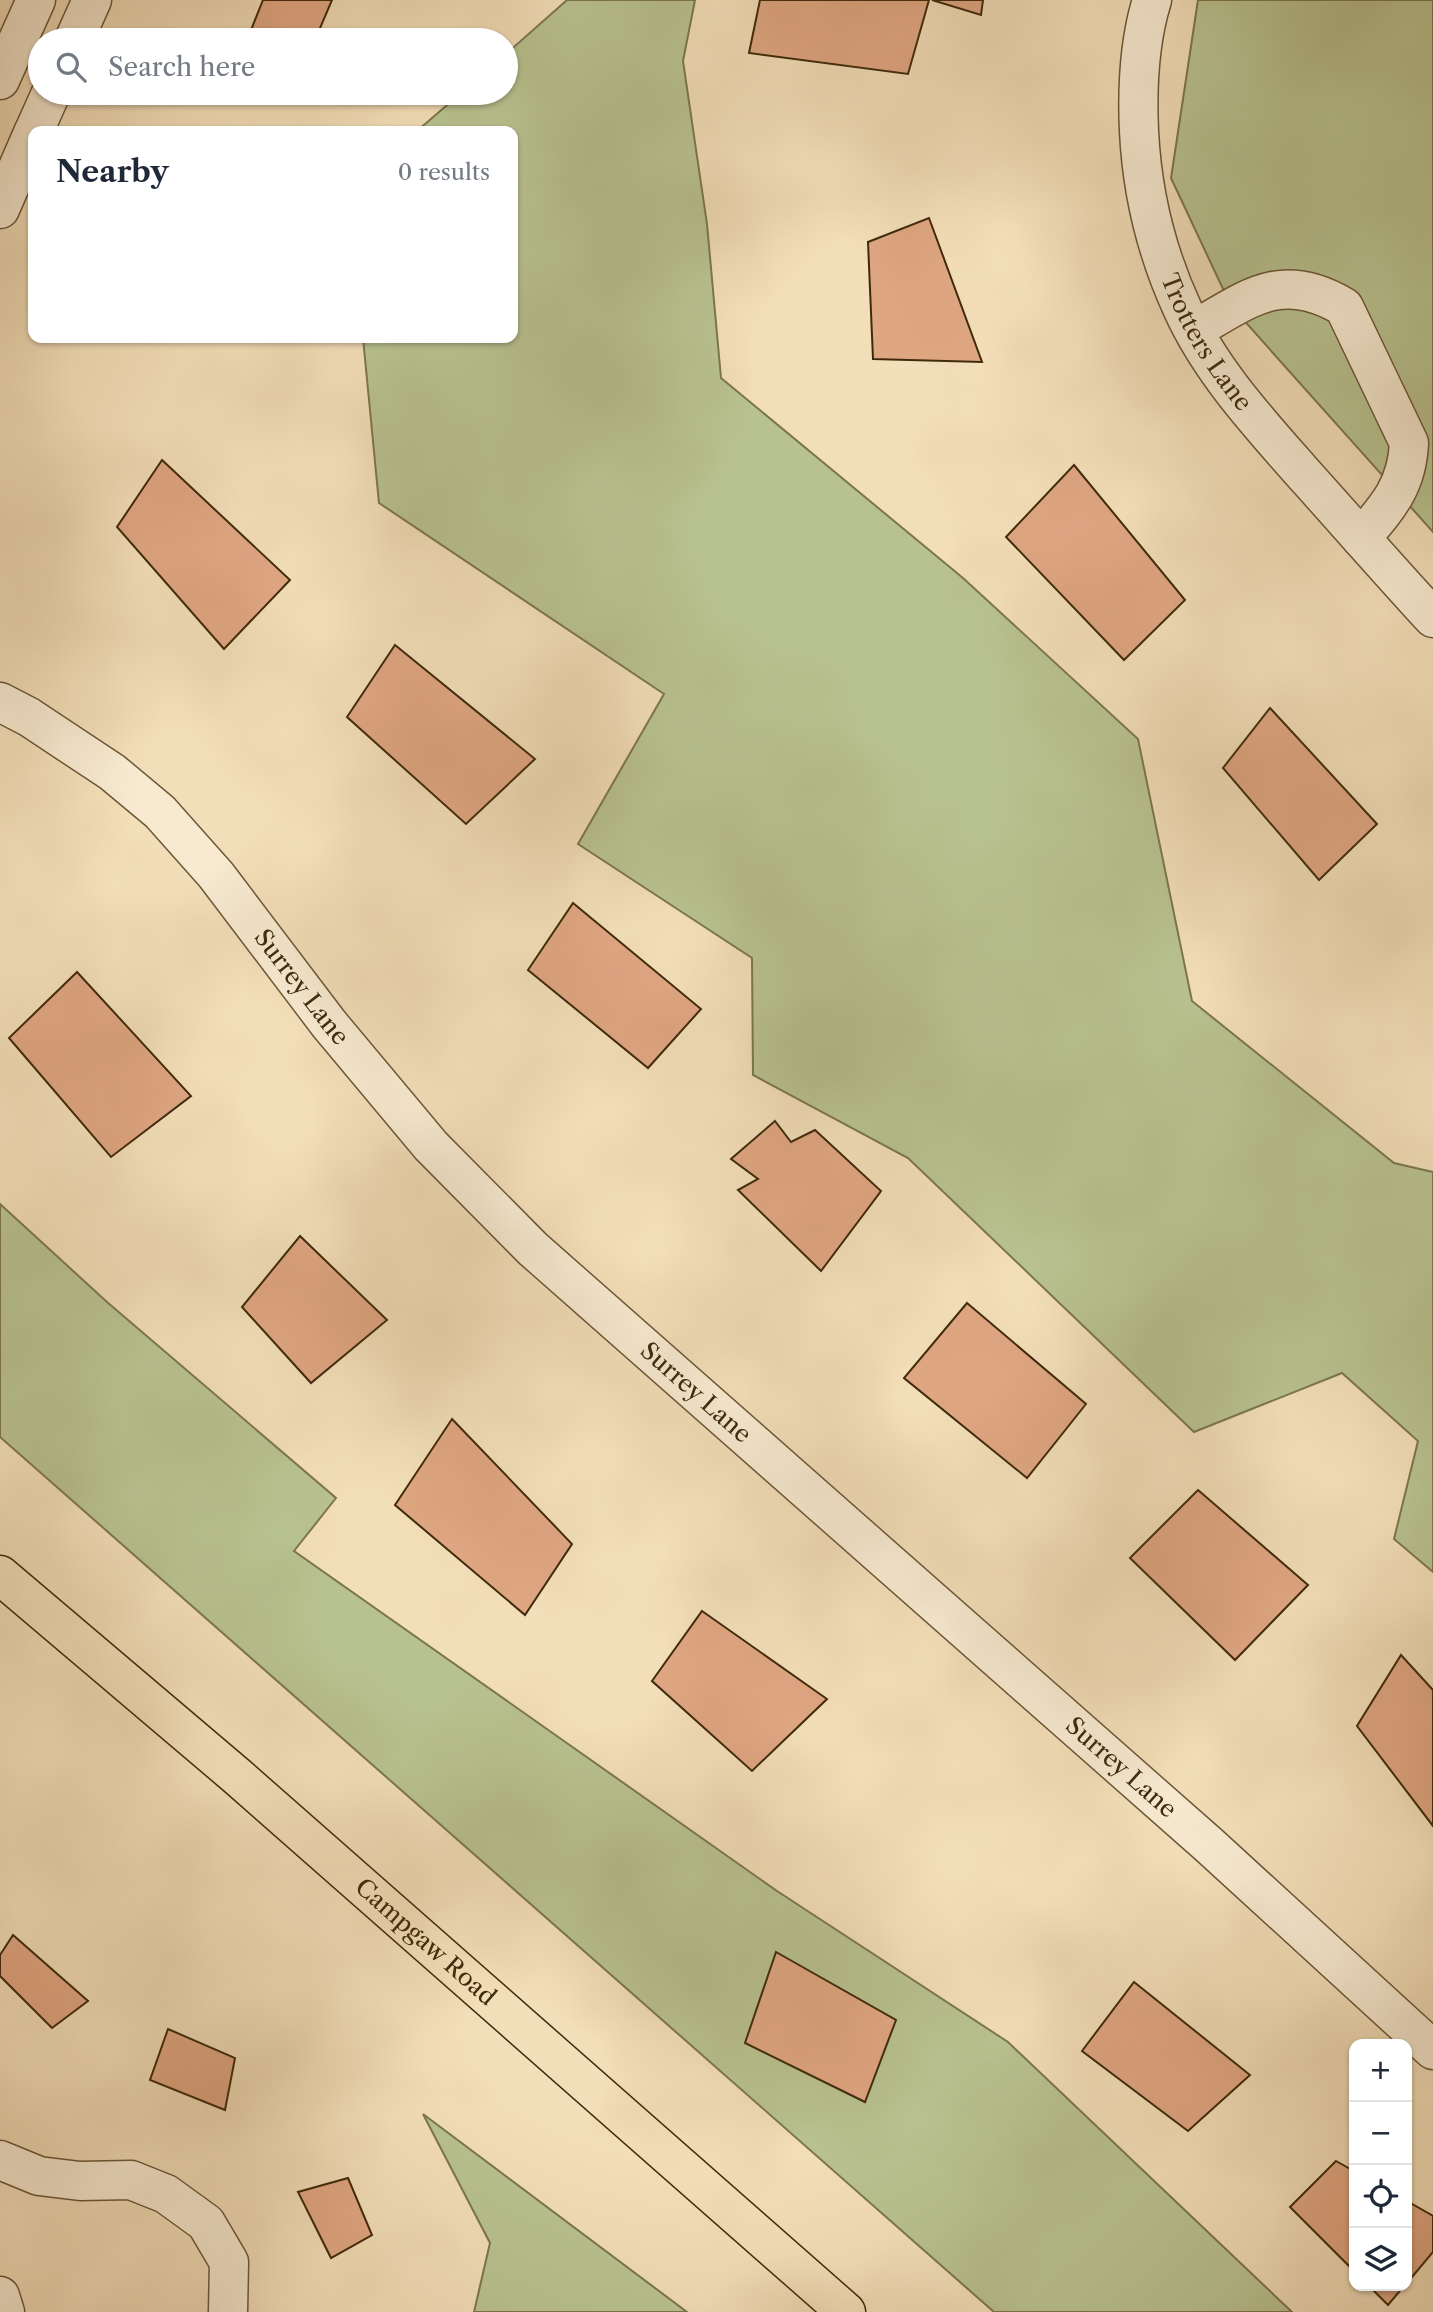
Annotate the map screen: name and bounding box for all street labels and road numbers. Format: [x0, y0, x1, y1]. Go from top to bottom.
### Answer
street label: Trotters Lane [1155, 269, 1258, 417]
street label: Surrey Lane [248, 923, 355, 1051]
street label: Surrey Lane [635, 1336, 757, 1449]
street label: Surrey Lane [1060, 1711, 1183, 1824]
street label: Campgaw Road [350, 1872, 503, 2012]

